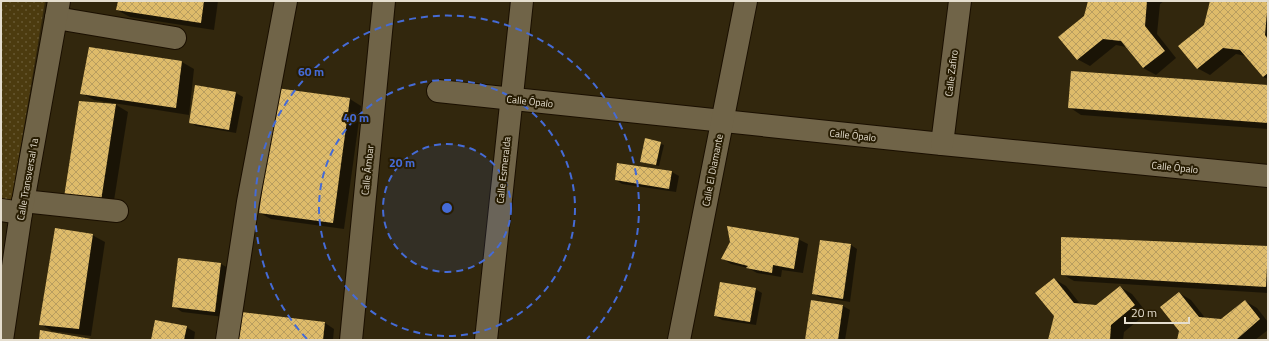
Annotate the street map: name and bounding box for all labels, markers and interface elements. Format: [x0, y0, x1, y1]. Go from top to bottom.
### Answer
street label: Calle Zafiro [941, 49, 962, 97]
text: 60 m [298, 62, 324, 81]
street label: Calle Ópalo [506, 92, 554, 111]
text: 40 m [343, 108, 369, 127]
street label: Calle Ópalo [829, 126, 877, 145]
street label: Calle El Diamante [698, 133, 727, 207]
street label: Calle Esmeralda [493, 136, 514, 204]
street label: Calle Transversal 1a [13, 137, 42, 221]
street label: Calle Ámbar [357, 144, 378, 196]
text: 20 m [389, 153, 415, 172]
street label: Calle Ópalo [1151, 158, 1199, 177]
centre of rings [440, 201, 454, 215]
scale bar [1125, 299, 1189, 325]
text: 20 m [1131, 303, 1157, 322]

